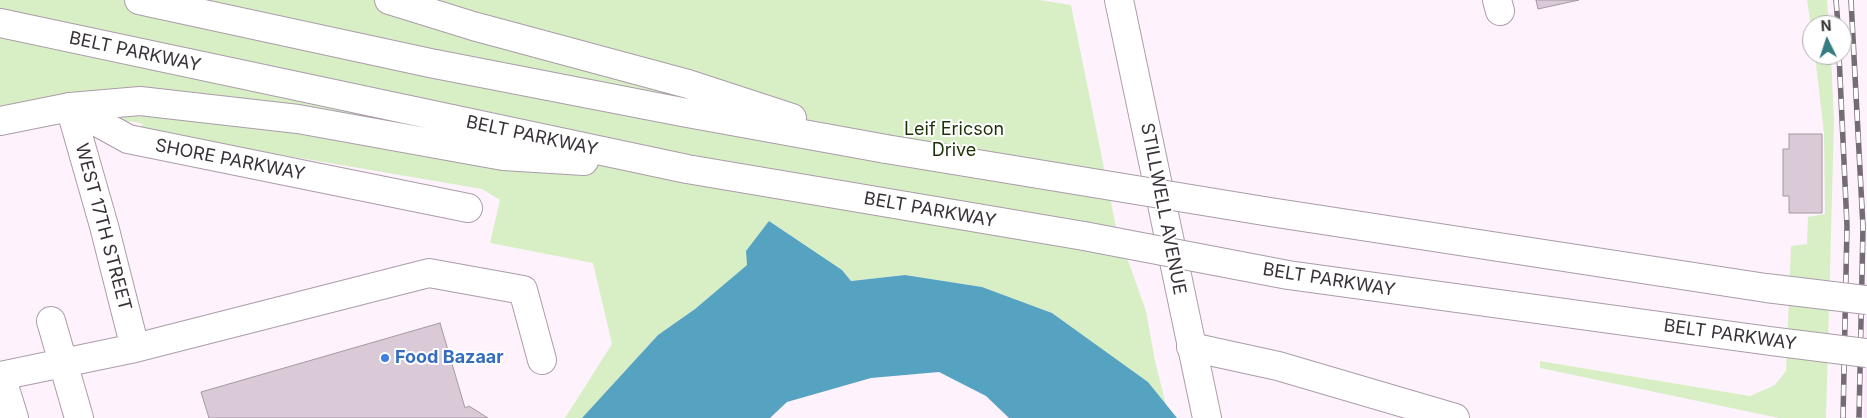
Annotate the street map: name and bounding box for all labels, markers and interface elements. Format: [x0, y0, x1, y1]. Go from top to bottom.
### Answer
north arrow [1802, 15, 1852, 65]
text: N [1820, 17, 1832, 34]
street label: BELT PARKWAY [67, 28, 203, 76]
street label: BELT PARKWAY [464, 112, 600, 160]
park label: Leif Ericson Drive [904, 119, 1004, 162]
street label: STILLWELL AVENUE [1136, 121, 1190, 297]
street label: SHORE PARKWAY [153, 135, 307, 185]
street label: WEST 17TH STREET [70, 141, 136, 313]
street label: BELT PARKWAY [862, 188, 998, 232]
street label: BELT PARKWAY [1261, 259, 1397, 301]
street label: BELT PARKWAY [1662, 315, 1798, 355]
place label: Food Bazaar [395, 347, 504, 369]
marker: Food Bazaar [379, 352, 391, 364]

